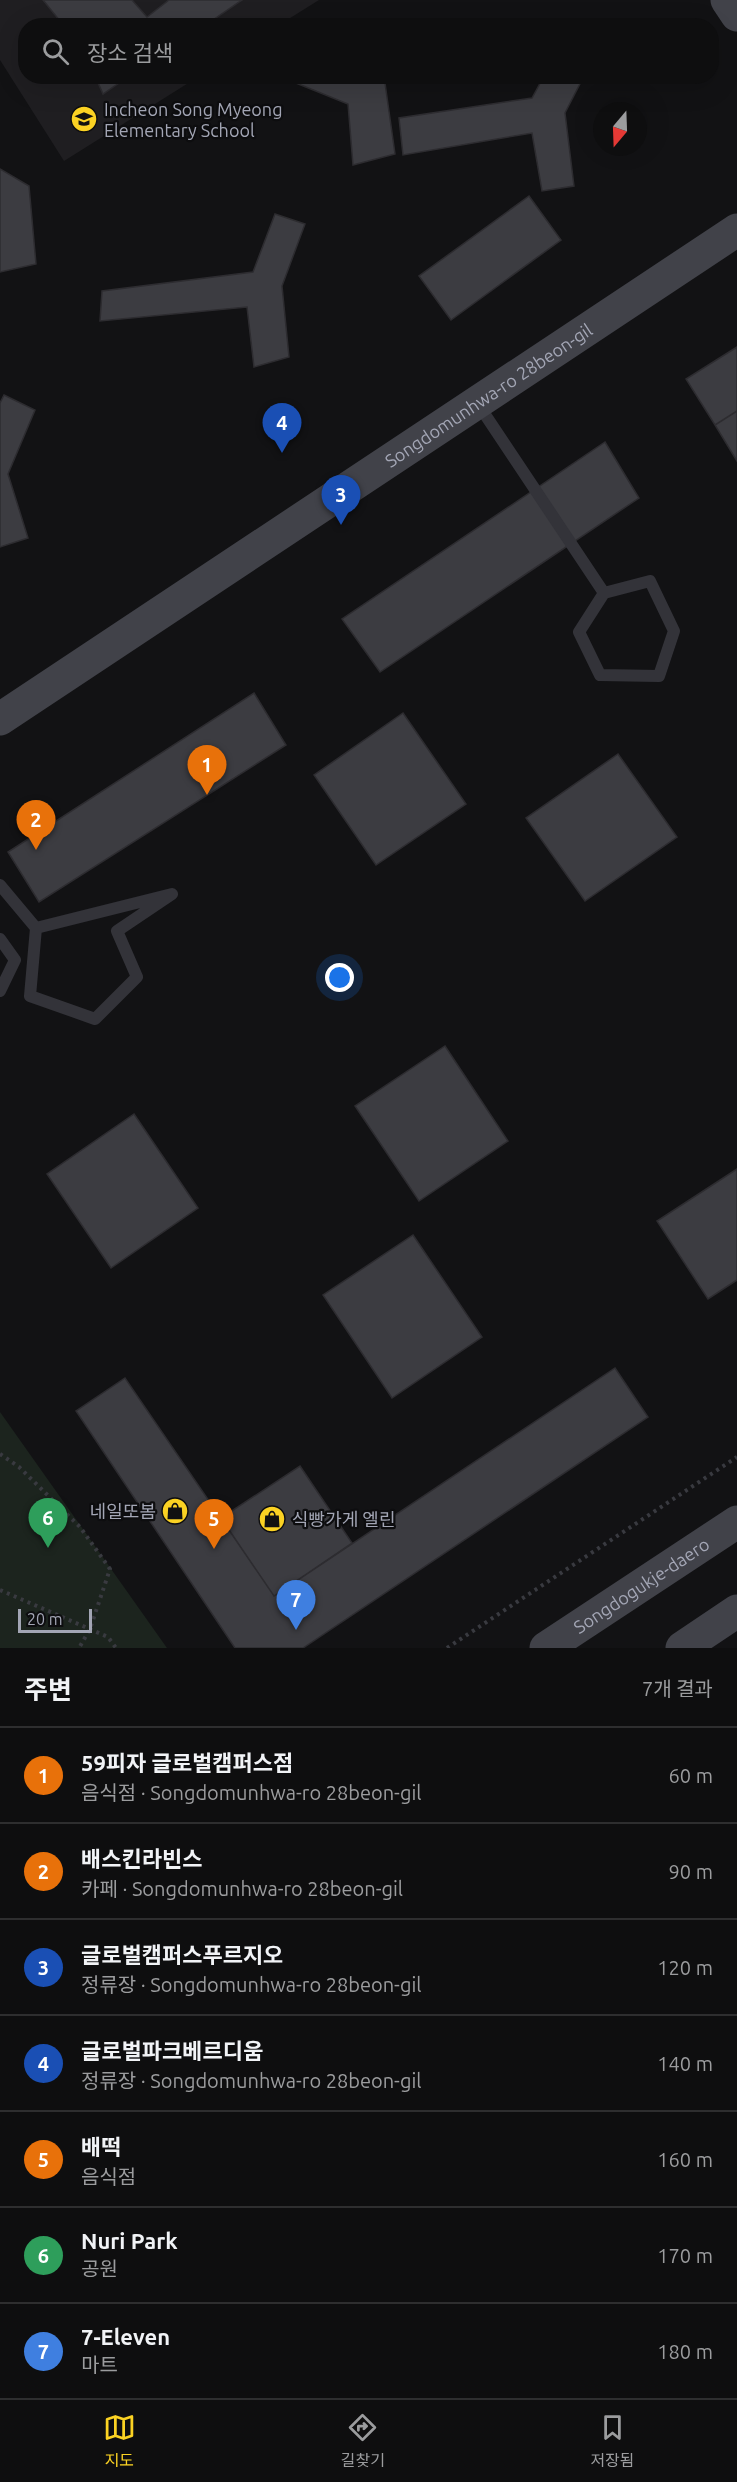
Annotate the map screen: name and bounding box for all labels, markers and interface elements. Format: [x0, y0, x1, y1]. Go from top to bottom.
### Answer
search box [18, 18, 719, 84]
icon: search [39, 35, 72, 68]
text: 장소 검색 [87, 40, 173, 65]
place label: Incheon Song Myeong Elementary School [104, 99, 283, 140]
north arrow [593, 102, 647, 156]
school or university icon: Incheon Song Myeong Elementary School [69, 104, 99, 134]
street label: Songdomunhwa-ro 28beon-gil [381, 319, 596, 471]
pin: 4 [262, 404, 302, 453]
pin: 3 [322, 476, 360, 525]
pin: 1 [188, 746, 226, 795]
pin: 2 [16, 800, 56, 850]
your location [325, 963, 354, 992]
shop icon: 네일또봄 [160, 1496, 190, 1526]
pin: 6 [28, 1498, 68, 1548]
pin: 5 [194, 1500, 234, 1549]
place label: 네일또봄 [90, 1501, 156, 1521]
shop icon: 식빵가게 엘린 [257, 1504, 287, 1534]
place label: 식빵가게 엘린 [292, 1509, 395, 1529]
street label: Songdogukje-daero [570, 1533, 713, 1637]
pin: 7 [276, 1580, 316, 1630]
scale bar [18, 1606, 92, 1634]
text: 20 m [27, 1610, 63, 1628]
text: 주변 [24, 1675, 72, 1704]
text: 7개 결과 [642, 1677, 713, 1700]
text: 59피자 글로벌캠퍼스점 [81, 1750, 293, 1775]
text: 1 [38, 1764, 49, 1787]
text: 60 m [669, 1764, 713, 1787]
text: 음식점 · Songdomunhwa-ro 28beon-gil [81, 1781, 422, 1804]
text: 배스킨라빈스 [81, 1846, 202, 1871]
text: 2 [38, 1860, 49, 1883]
text: 90 m [669, 1860, 713, 1883]
text: 카페 · Songdomunhwa-ro 28beon-gil [81, 1877, 403, 1900]
text: 글로벌캠퍼스푸르지오 [81, 1942, 283, 1967]
text: 3 [38, 1956, 49, 1979]
text: 120 m [657, 1956, 713, 1979]
text: 정류장 · Songdomunhwa-ro 28beon-gil [81, 1973, 422, 1996]
text: 글로벌파크베르디움 [81, 2038, 263, 2063]
text: 4 [38, 2052, 49, 2075]
text: 140 m [657, 2052, 713, 2075]
text: 정류장 · Songdomunhwa-ro 28beon-gil [81, 2069, 422, 2092]
text: 배떡 [81, 2134, 121, 2159]
text: 5 [38, 2148, 49, 2171]
text: 160 m [657, 2148, 713, 2171]
text: 음식점 [81, 2165, 136, 2188]
text: Nuri Park [81, 2228, 178, 2253]
text: 6 [38, 2244, 49, 2267]
text: 170 m [657, 2244, 713, 2267]
text: 공원 [81, 2257, 118, 2280]
text: 7-Eleven [81, 2324, 170, 2349]
text: 7 [38, 2340, 49, 2363]
text: 180 m [657, 2340, 713, 2363]
text: 마트 [81, 2353, 118, 2376]
tab: 지도 [103, 2411, 136, 2471]
tab: 길찾기 [341, 2411, 385, 2471]
tab: 저장됨 [590, 2411, 634, 2471]

